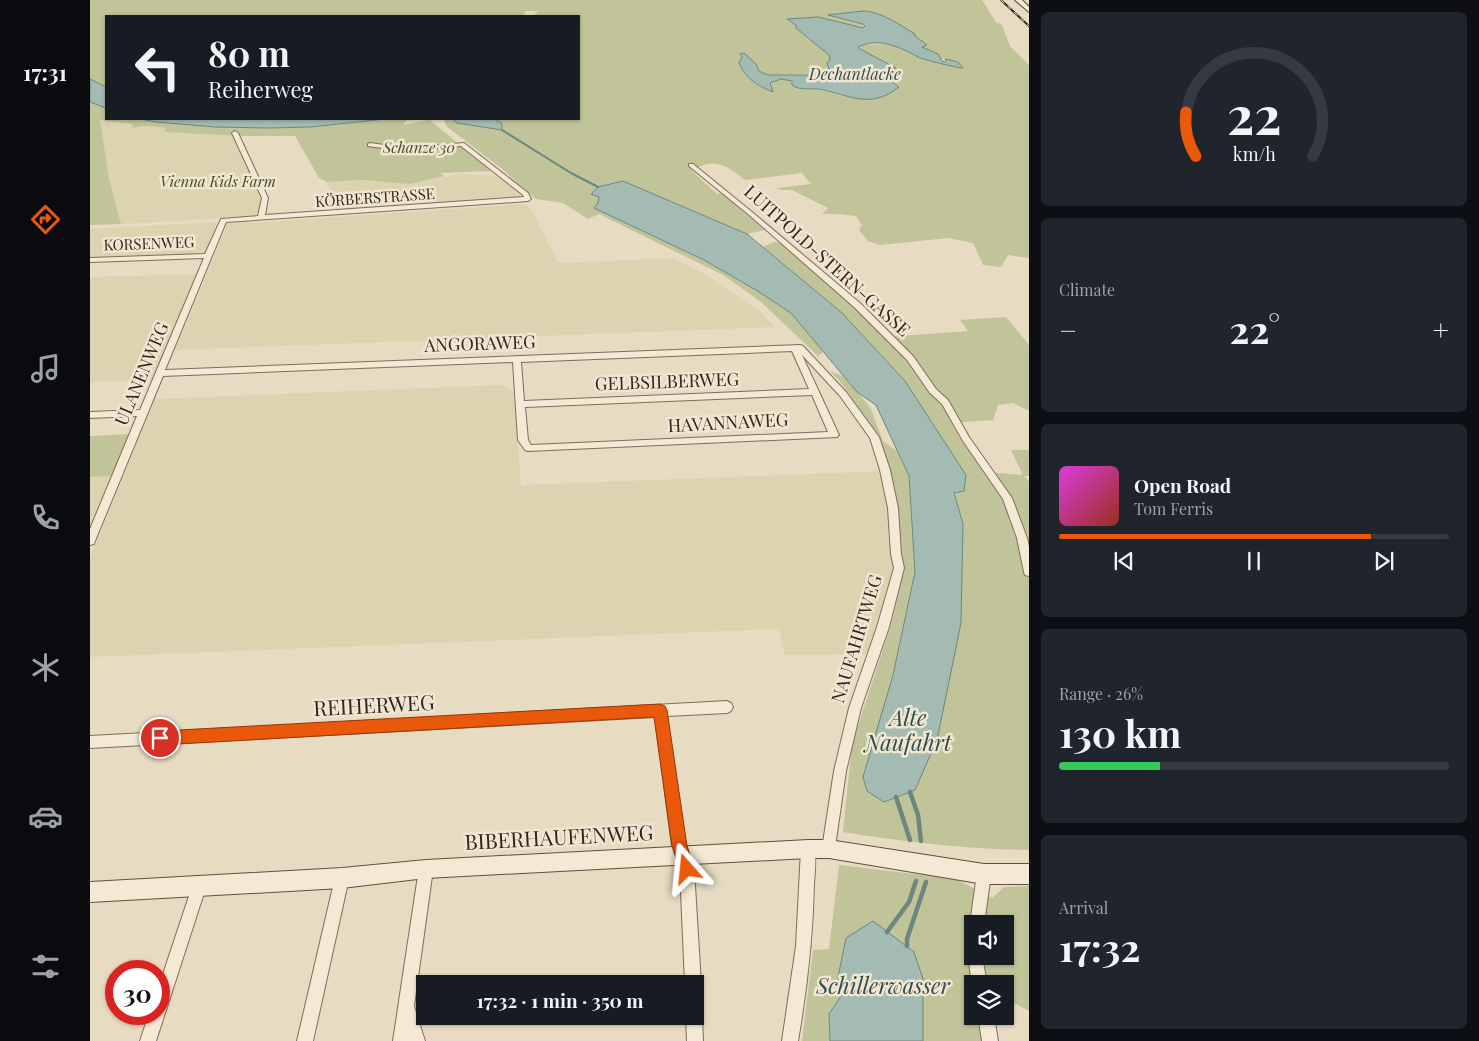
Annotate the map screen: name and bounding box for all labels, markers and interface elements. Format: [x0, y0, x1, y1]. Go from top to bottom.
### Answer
text: 80 m [208, 29, 290, 76]
icon: left [125, 35, 190, 100]
text: 17:31 [23, 57, 67, 87]
water label: Dechantlacke [808, 63, 901, 84]
text: Reiherweg [208, 74, 313, 104]
text: 22 [1227, 79, 1281, 148]
park label: Schanze 30 [382, 137, 455, 157]
text: km/h [1233, 142, 1276, 165]
park label: Vienna Kids Farm [160, 171, 276, 191]
street label: LUITPOLD-STERN-GASSE [739, 179, 916, 341]
street label: KÖRBERSTRASSE [314, 183, 435, 211]
icon: directions [28, 202, 63, 237]
street label: KORSENWEG [103, 231, 195, 255]
text: Climate [1059, 279, 1115, 300]
text: 22° [1230, 303, 1280, 354]
text: − [1059, 311, 1077, 348]
text: + [1433, 311, 1449, 348]
street label: ULANENWEG [109, 318, 174, 429]
street label: ANGORAWEG [423, 329, 536, 357]
icon: music [28, 351, 63, 386]
street label: GELBSILBERWEG [594, 366, 740, 396]
street label: HAVANNAWEG [667, 407, 789, 437]
text: Open Road [1134, 472, 1231, 498]
text: Tom Ferris [1134, 498, 1213, 519]
icon: phone [28, 500, 63, 535]
icon: previous [1110, 547, 1138, 575]
icon: pause [1240, 547, 1268, 575]
icon: next [1370, 547, 1398, 575]
street label: NAUFAHRTWEG [825, 571, 887, 706]
icon: climate [28, 650, 63, 685]
text: Range · 26% [1059, 683, 1143, 704]
street label: REIHERWEG [313, 687, 435, 721]
water label: Alte Naufahrt [863, 702, 953, 757]
text: 130 km [1059, 707, 1181, 758]
pin [139, 717, 181, 759]
icon: arrive [146, 724, 174, 752]
icon: car [28, 799, 63, 834]
street label: BIBERHAUFENWEG [464, 817, 654, 855]
position arrow [660, 842, 712, 894]
text: Arrival [1059, 897, 1108, 918]
map controls [964, 915, 1014, 1025]
button: sound [964, 915, 1014, 965]
text: 17:32 [1059, 921, 1140, 972]
icon: filters [28, 949, 63, 984]
speed limit sign: 30 [105, 960, 170, 1025]
water label: Schillerwasser [815, 970, 950, 1000]
button: layers [964, 975, 1014, 1025]
text: 17:32 · 1 min · 350 m [477, 987, 644, 1013]

